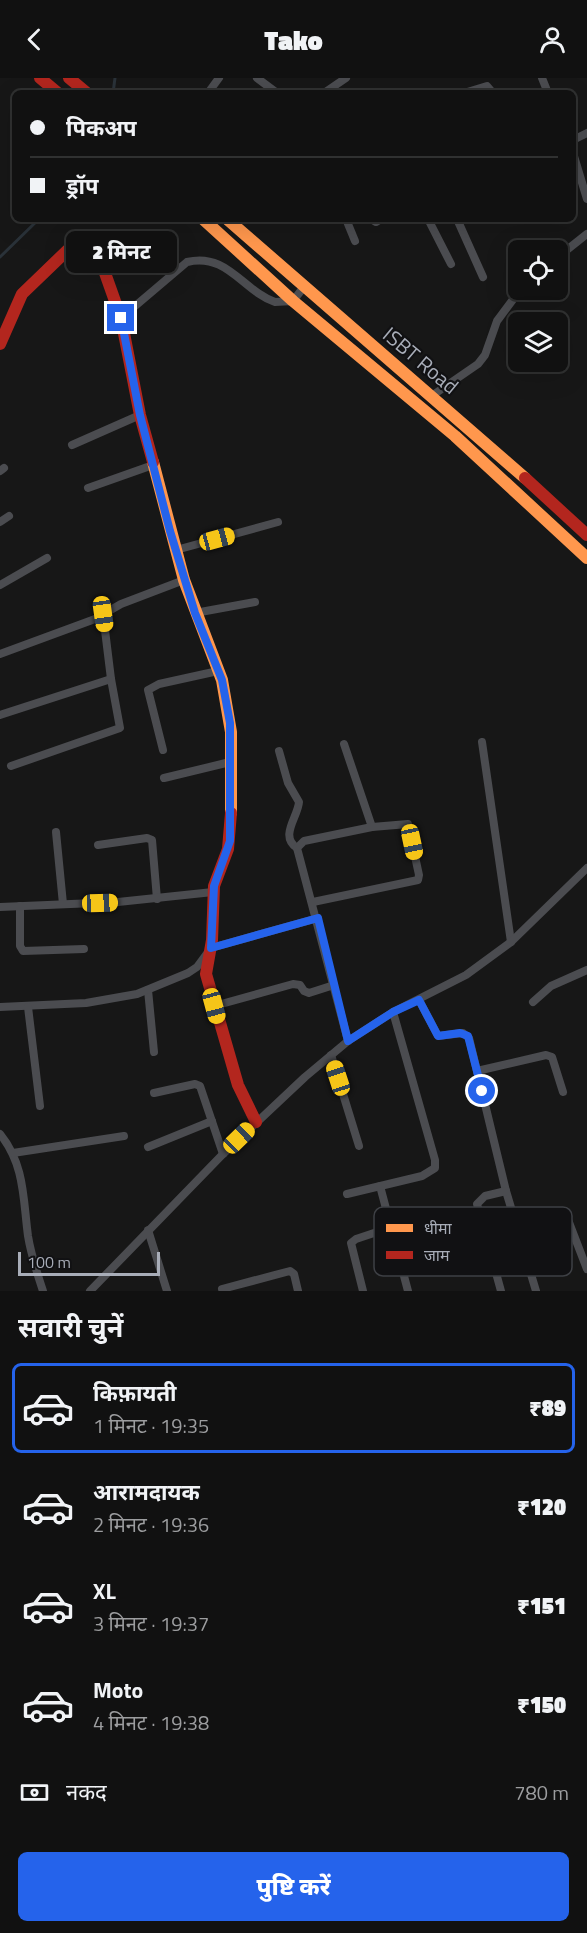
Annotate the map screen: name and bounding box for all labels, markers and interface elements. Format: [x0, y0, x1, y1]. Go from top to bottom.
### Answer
text: Tako [264, 19, 323, 60]
icon: back [18, 23, 51, 56]
icon: person [536, 23, 569, 56]
text: पिकअप [66, 111, 137, 145]
text: ड्रॉप [66, 169, 99, 203]
callout: 2 मिनट [66, 231, 176, 273]
text: 2 मिनट [92, 236, 151, 267]
map controls [508, 240, 568, 372]
button: locate [508, 240, 568, 300]
route end [107, 304, 134, 331]
button: layers [508, 312, 568, 372]
street label: ISBT Road [376, 319, 466, 401]
car [197, 526, 237, 552]
car [92, 595, 114, 633]
car [399, 823, 425, 861]
car [82, 893, 118, 913]
car [201, 986, 227, 1026]
car [324, 1058, 352, 1098]
route start [468, 1077, 495, 1104]
car [220, 1119, 258, 1157]
legend [374, 1207, 572, 1276]
text: धीमा [424, 1216, 453, 1240]
text: जाम [424, 1243, 450, 1267]
scale bar [18, 1249, 160, 1276]
text: 100 m [27, 1250, 71, 1274]
text: सवारी चुनें [18, 1306, 123, 1347]
text: किफ़ायती [93, 1376, 177, 1410]
icon: car [21, 1381, 75, 1435]
text: ₹89 [529, 1391, 566, 1425]
text: 1 मिनट · 19:35 [93, 1410, 209, 1441]
text: आरामदायक [93, 1475, 200, 1509]
icon: car [21, 1480, 75, 1534]
text: ₹120 [517, 1490, 566, 1524]
text: 2 मिनट · 19:36 [93, 1509, 209, 1540]
text: XL [93, 1574, 116, 1608]
icon: car [21, 1579, 75, 1633]
text: ₹151 [517, 1589, 566, 1623]
text: 3 मिनट · 19:37 [93, 1608, 209, 1639]
text: Moto [93, 1673, 143, 1707]
icon: car [21, 1678, 75, 1732]
text: ₹150 [517, 1688, 566, 1722]
text: 4 मिनट · 19:38 [93, 1707, 209, 1738]
text: नकद [66, 1775, 107, 1809]
icon: cash [18, 1776, 51, 1809]
text: 780 m [514, 1777, 569, 1808]
button: पुष्टि करें [18, 1852, 569, 1921]

